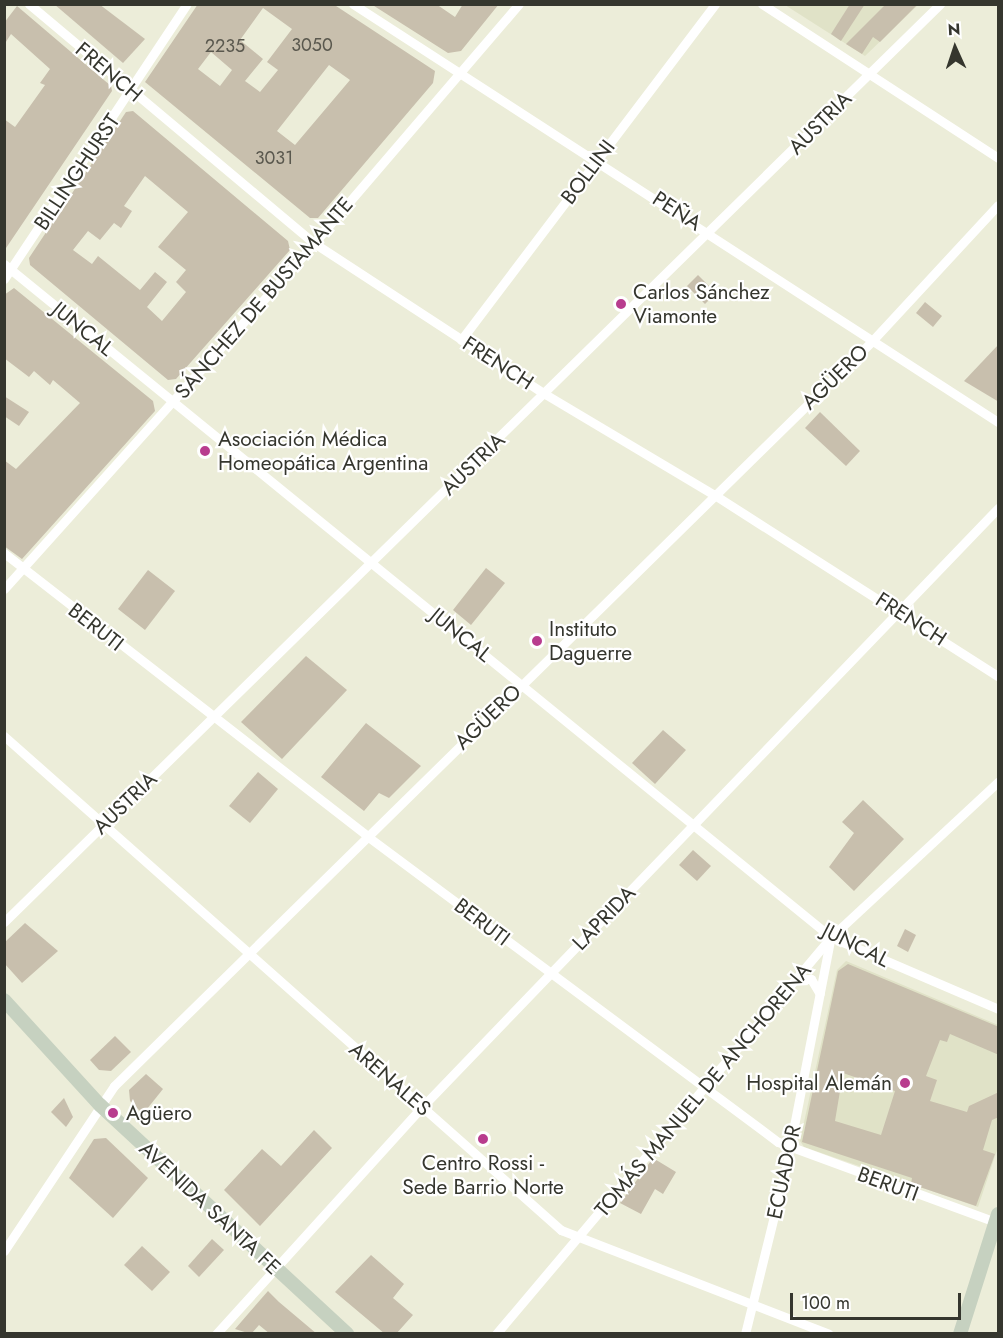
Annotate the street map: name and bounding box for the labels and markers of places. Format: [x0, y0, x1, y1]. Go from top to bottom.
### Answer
place label: Carlos Sánchez Viamonte [633, 279, 770, 329]
marker: Carlos Sánchez Viamonte [614, 297, 628, 311]
place label: Asociación Médica Homeopática Argentina [218, 426, 428, 476]
marker: Asociación Médica Homeopática Argentina [196, 442, 214, 460]
place label: Instituto Daguerre [549, 616, 632, 666]
marker: Instituto Daguerre [530, 634, 544, 648]
place label: Hospital Alemán [746, 1070, 892, 1096]
marker: Hospital Alemán [896, 1074, 914, 1092]
place label: Agüero [126, 1100, 192, 1126]
marker: Agüero [104, 1104, 122, 1122]
marker: Centro Rossi - Sede Barrio Norte [474, 1130, 492, 1148]
place label: Centro Rossi - Sede Barrio Norte [402, 1150, 564, 1200]

